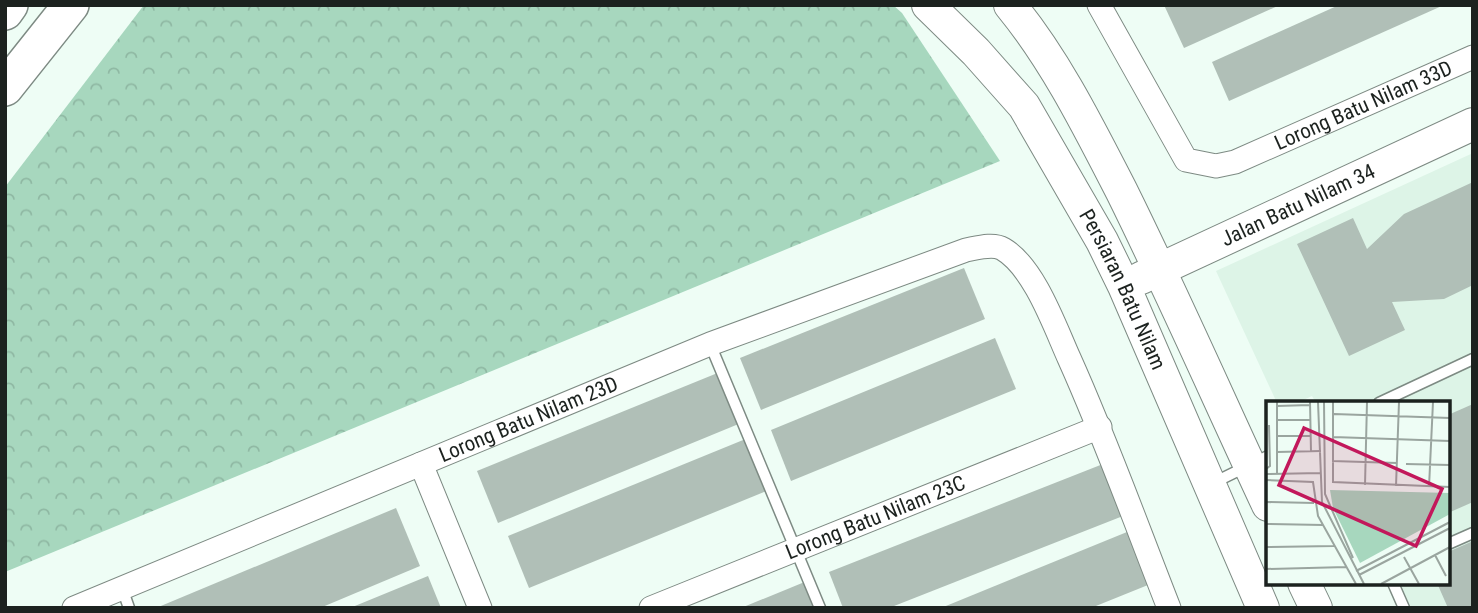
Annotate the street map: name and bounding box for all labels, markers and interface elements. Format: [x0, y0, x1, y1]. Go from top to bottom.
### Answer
street label: Lorong Batu Nilam 33D [1271, 56, 1456, 155]
street label: Jalan Batu Nilam 34 [1217, 159, 1379, 251]
street label: Persiaran Batu Nilam [1074, 205, 1171, 373]
street label: Lorong Batu Nilam 23D [435, 372, 621, 467]
inset map [1266, 401, 1450, 585]
street label: Lorong Batu Nilam 23C [782, 471, 969, 564]

